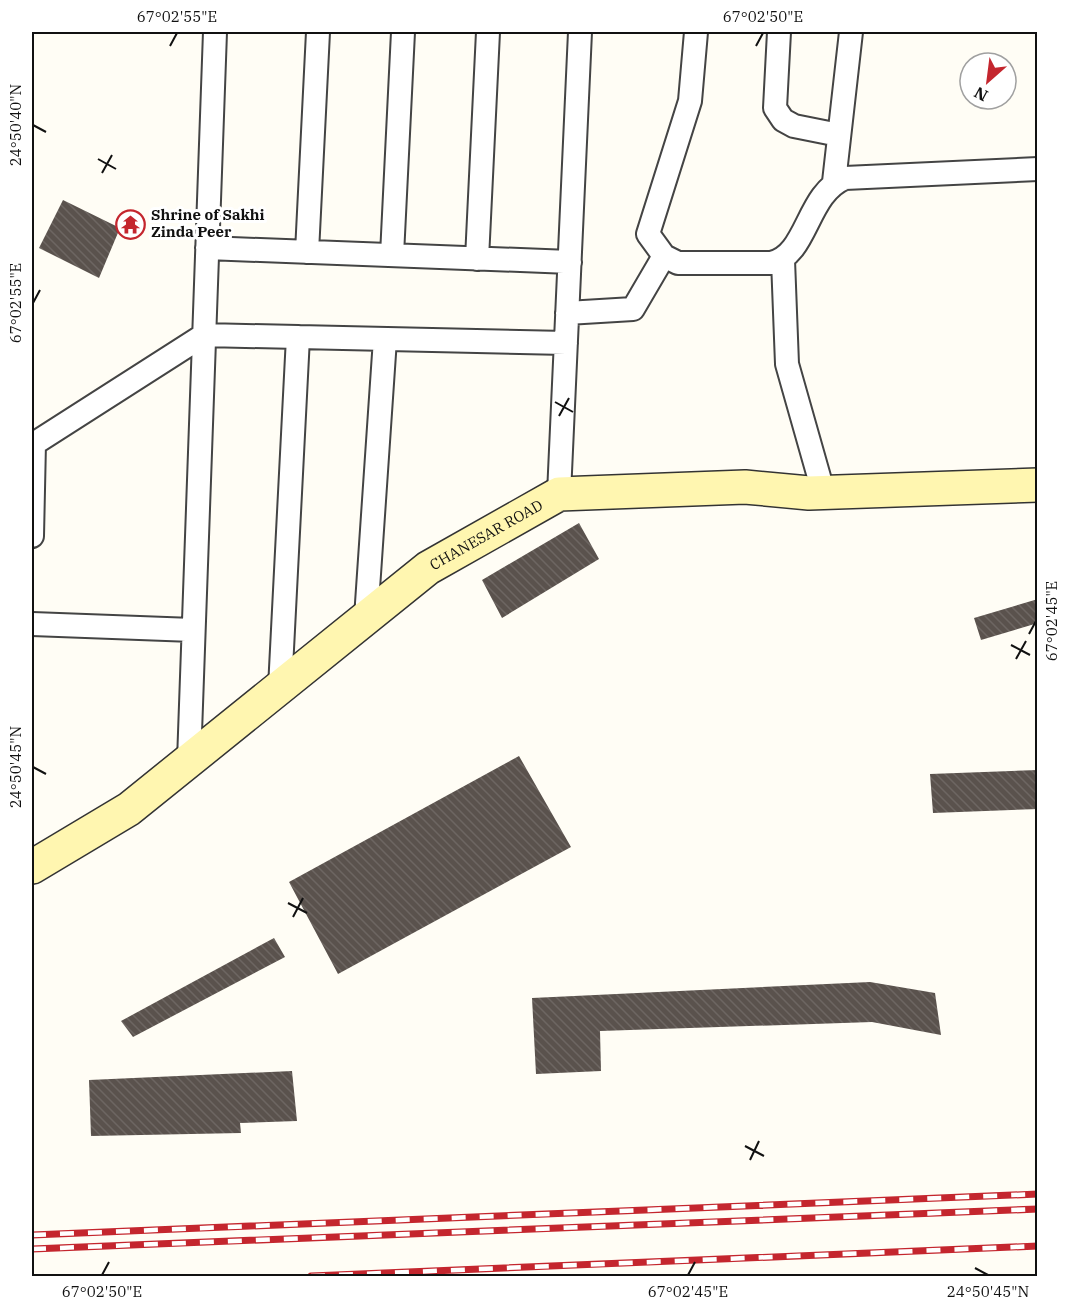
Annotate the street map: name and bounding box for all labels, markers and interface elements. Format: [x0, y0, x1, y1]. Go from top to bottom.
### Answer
text: 67°02'55"E [137, 7, 217, 26]
text: 67°02'50"E [723, 7, 803, 26]
north arrow [958, 51, 1018, 111]
text: N [971, 82, 991, 106]
text: 24°50'40"N [6, 84, 25, 166]
place label: Shrine of Sakhi Zinda Peer [151, 205, 265, 241]
temple icon: Shrine of Sakhi Zinda Peer [114, 208, 146, 240]
text: 67°02'55"E [6, 263, 25, 343]
street label: CHANESAR ROAD [426, 495, 546, 574]
text: 67°02'45"E [1042, 581, 1061, 661]
text: 24°50'45"N [6, 726, 25, 808]
text: 67°02'50"E [62, 1282, 142, 1301]
text: 67°02'45"E [648, 1282, 728, 1301]
text: 24°50'45"N [947, 1282, 1029, 1301]

